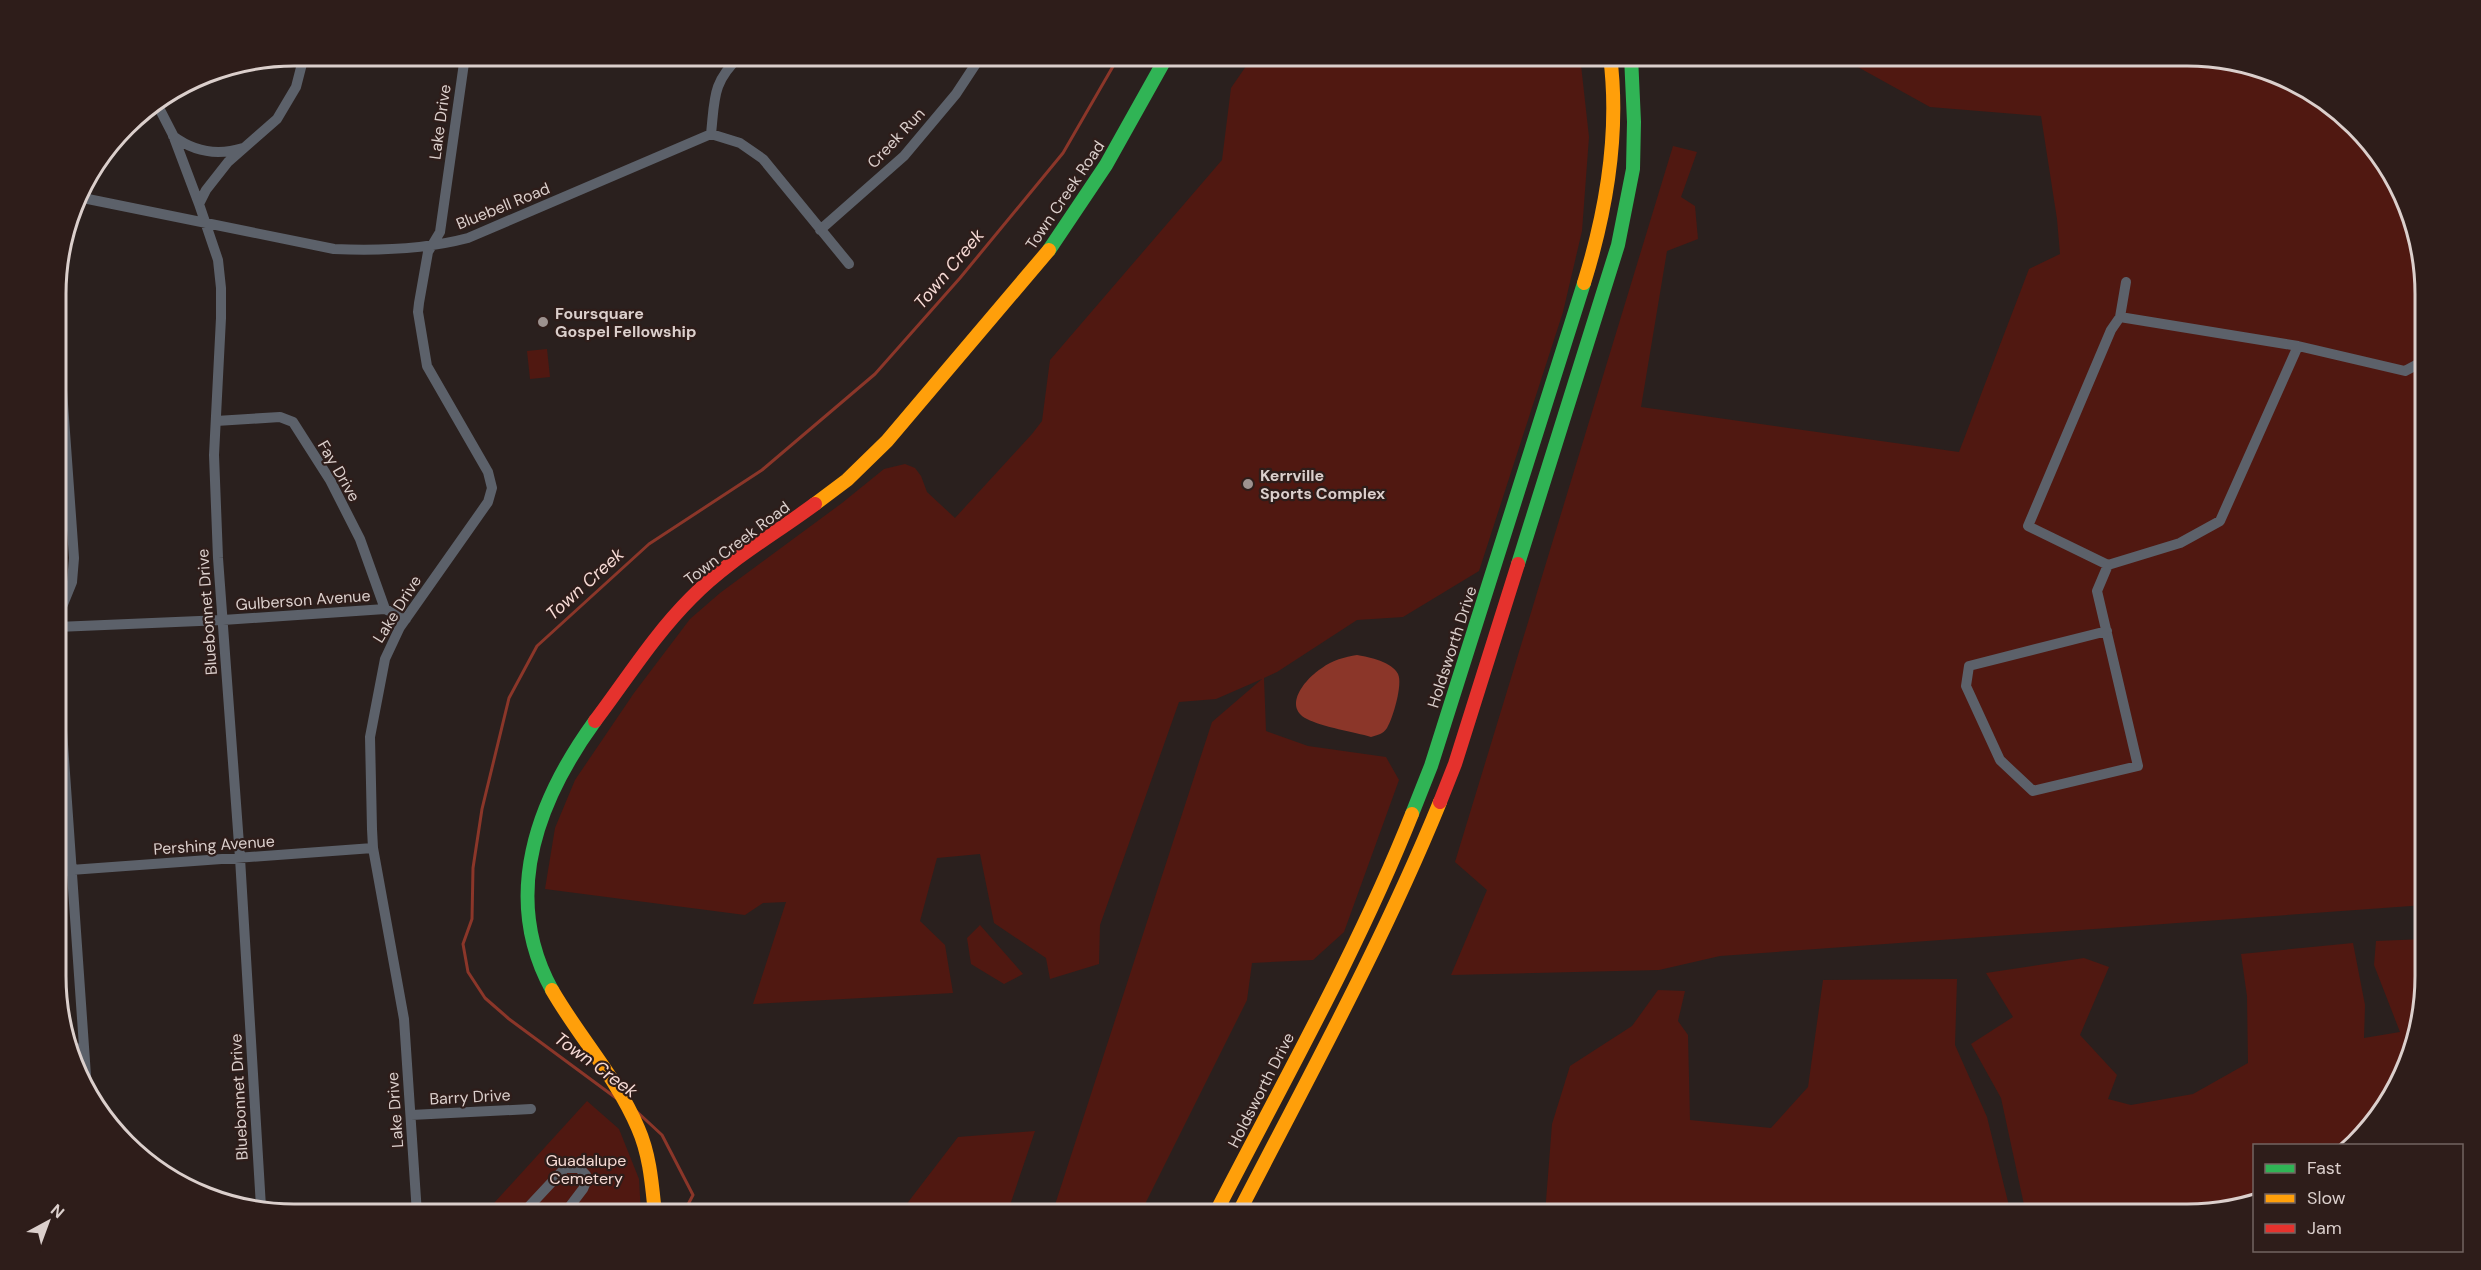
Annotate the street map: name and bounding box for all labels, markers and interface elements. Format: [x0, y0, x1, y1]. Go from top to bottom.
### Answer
street label: Lake Drive [424, 83, 456, 161]
street label: Creek Run [863, 103, 929, 173]
street label: Town Creek Road [1021, 136, 1109, 254]
street label: Bluebell Road [453, 178, 553, 234]
water label: Town Creek [909, 223, 990, 314]
place label: Foursquare Gospel Fellowship [555, 303, 696, 342]
marker: Foursquare Gospel Fellowship [536, 315, 550, 329]
street label: Fay Drive [313, 437, 365, 505]
place label: Kerrville Sports Complex [1260, 465, 1385, 504]
marker: Kerrville Sports Complex [1241, 477, 1255, 491]
street label: Town Creek Road [680, 496, 794, 590]
water label: Town Creek [541, 542, 630, 625]
street label: Bluebonnet Drive [192, 548, 222, 676]
street label: Lake Drive [368, 571, 426, 647]
street label: Holdsworth Drive [1422, 584, 1482, 710]
street label: Gulberson Avenue [235, 585, 371, 615]
street label: Pershing Avenue [153, 830, 275, 860]
water label: Town Creek [550, 1027, 643, 1104]
street label: Holdsworth Drive [1223, 1029, 1299, 1151]
street label: Bluebonnet Drive [225, 1033, 253, 1161]
street label: Lake Drive [382, 1071, 408, 1149]
street label: Barry Drive [429, 1084, 511, 1110]
legend [2253, 1144, 2463, 1252]
park label: Guadalupe Cemetery [546, 1150, 626, 1189]
text: Fast [2307, 1156, 2342, 1180]
text: Slow [2307, 1186, 2346, 1210]
north arrow [18, 1192, 78, 1252]
text: N [46, 1199, 69, 1223]
text: Jam [2307, 1216, 2342, 1240]

